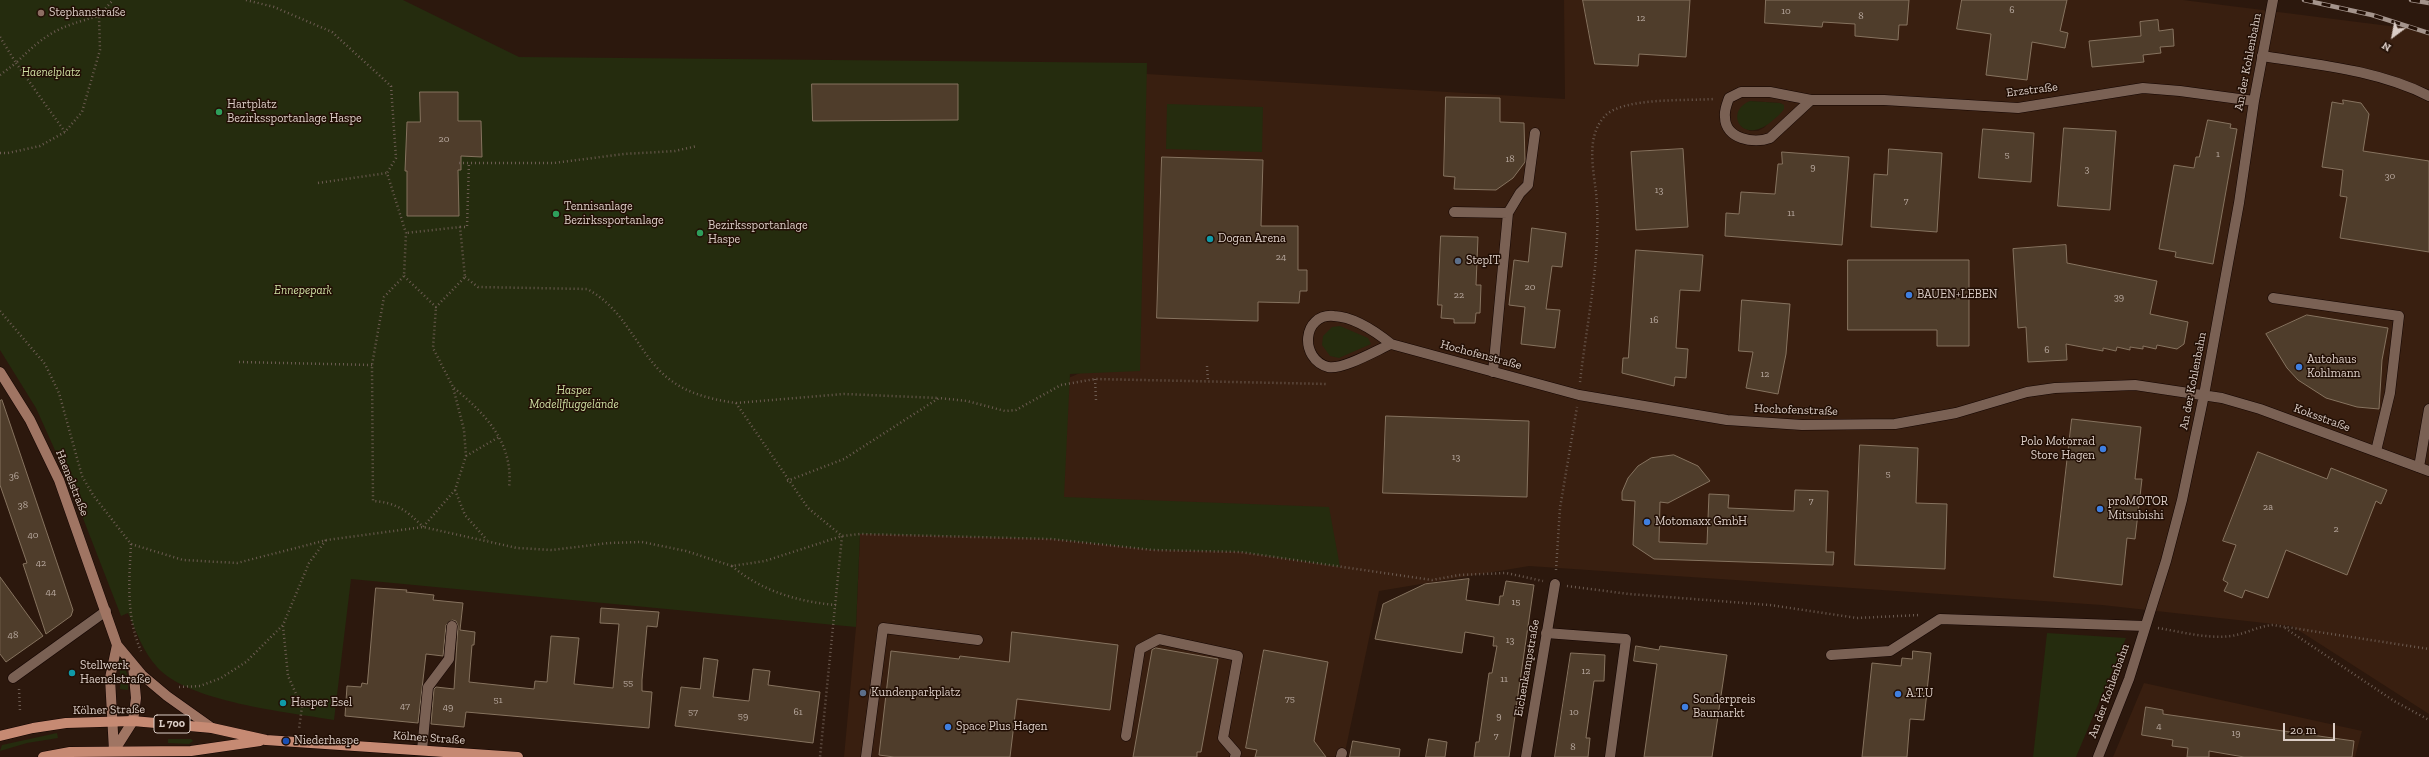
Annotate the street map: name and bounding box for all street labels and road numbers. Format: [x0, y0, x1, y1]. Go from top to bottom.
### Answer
street label: An der Kohlenbahn [2231, 12, 2265, 112]
street label: Erzstraße [2005, 80, 2059, 100]
street label: An der Kohlenbahn [2176, 331, 2210, 431]
street label: Hochofenstraße [1439, 337, 1523, 373]
street label: Hochofenstraße [1754, 401, 1838, 419]
street label: Koksstraße [2292, 401, 2352, 435]
street label: Haenelstraße [52, 448, 92, 518]
street label: Eichenkampstraße [1511, 618, 1543, 718]
street label: An der Kohlenbahn [2085, 642, 2133, 740]
street label: Kölner Straße [73, 702, 145, 718]
road number: L 700 [154, 715, 190, 733]
street label: Kölner Straße [392, 728, 466, 748]

